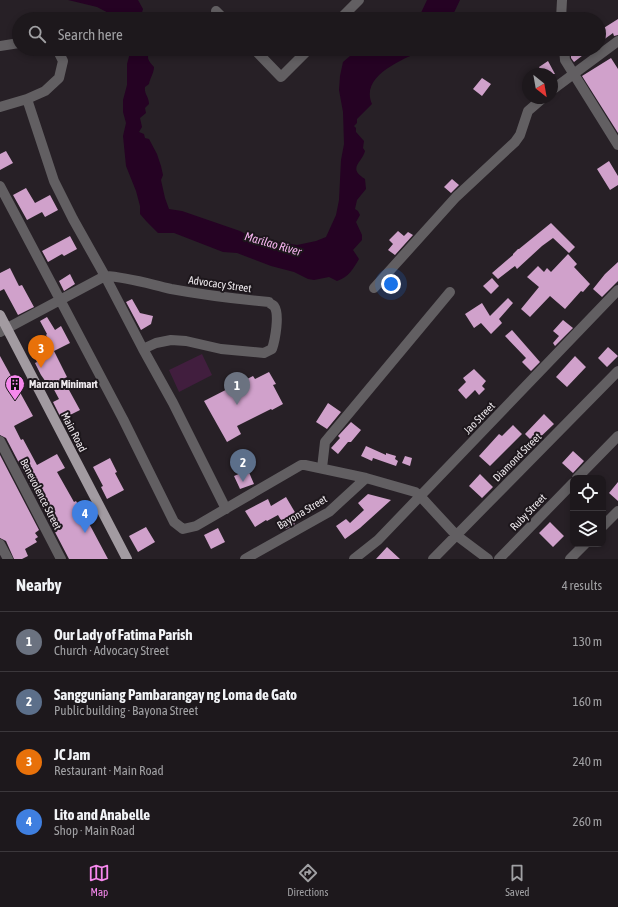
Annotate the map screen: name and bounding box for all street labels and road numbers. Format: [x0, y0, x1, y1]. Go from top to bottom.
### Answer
street label: Advocacy Street [188, 274, 252, 294]
street label: Jao Street [461, 400, 497, 436]
street label: Main Road [59, 410, 89, 454]
street label: Diamond Street [490, 430, 544, 484]
street label: Benevolence Street [18, 457, 64, 531]
street label: Ruby Street [508, 491, 548, 533]
street label: Bayona Street [275, 492, 329, 532]

